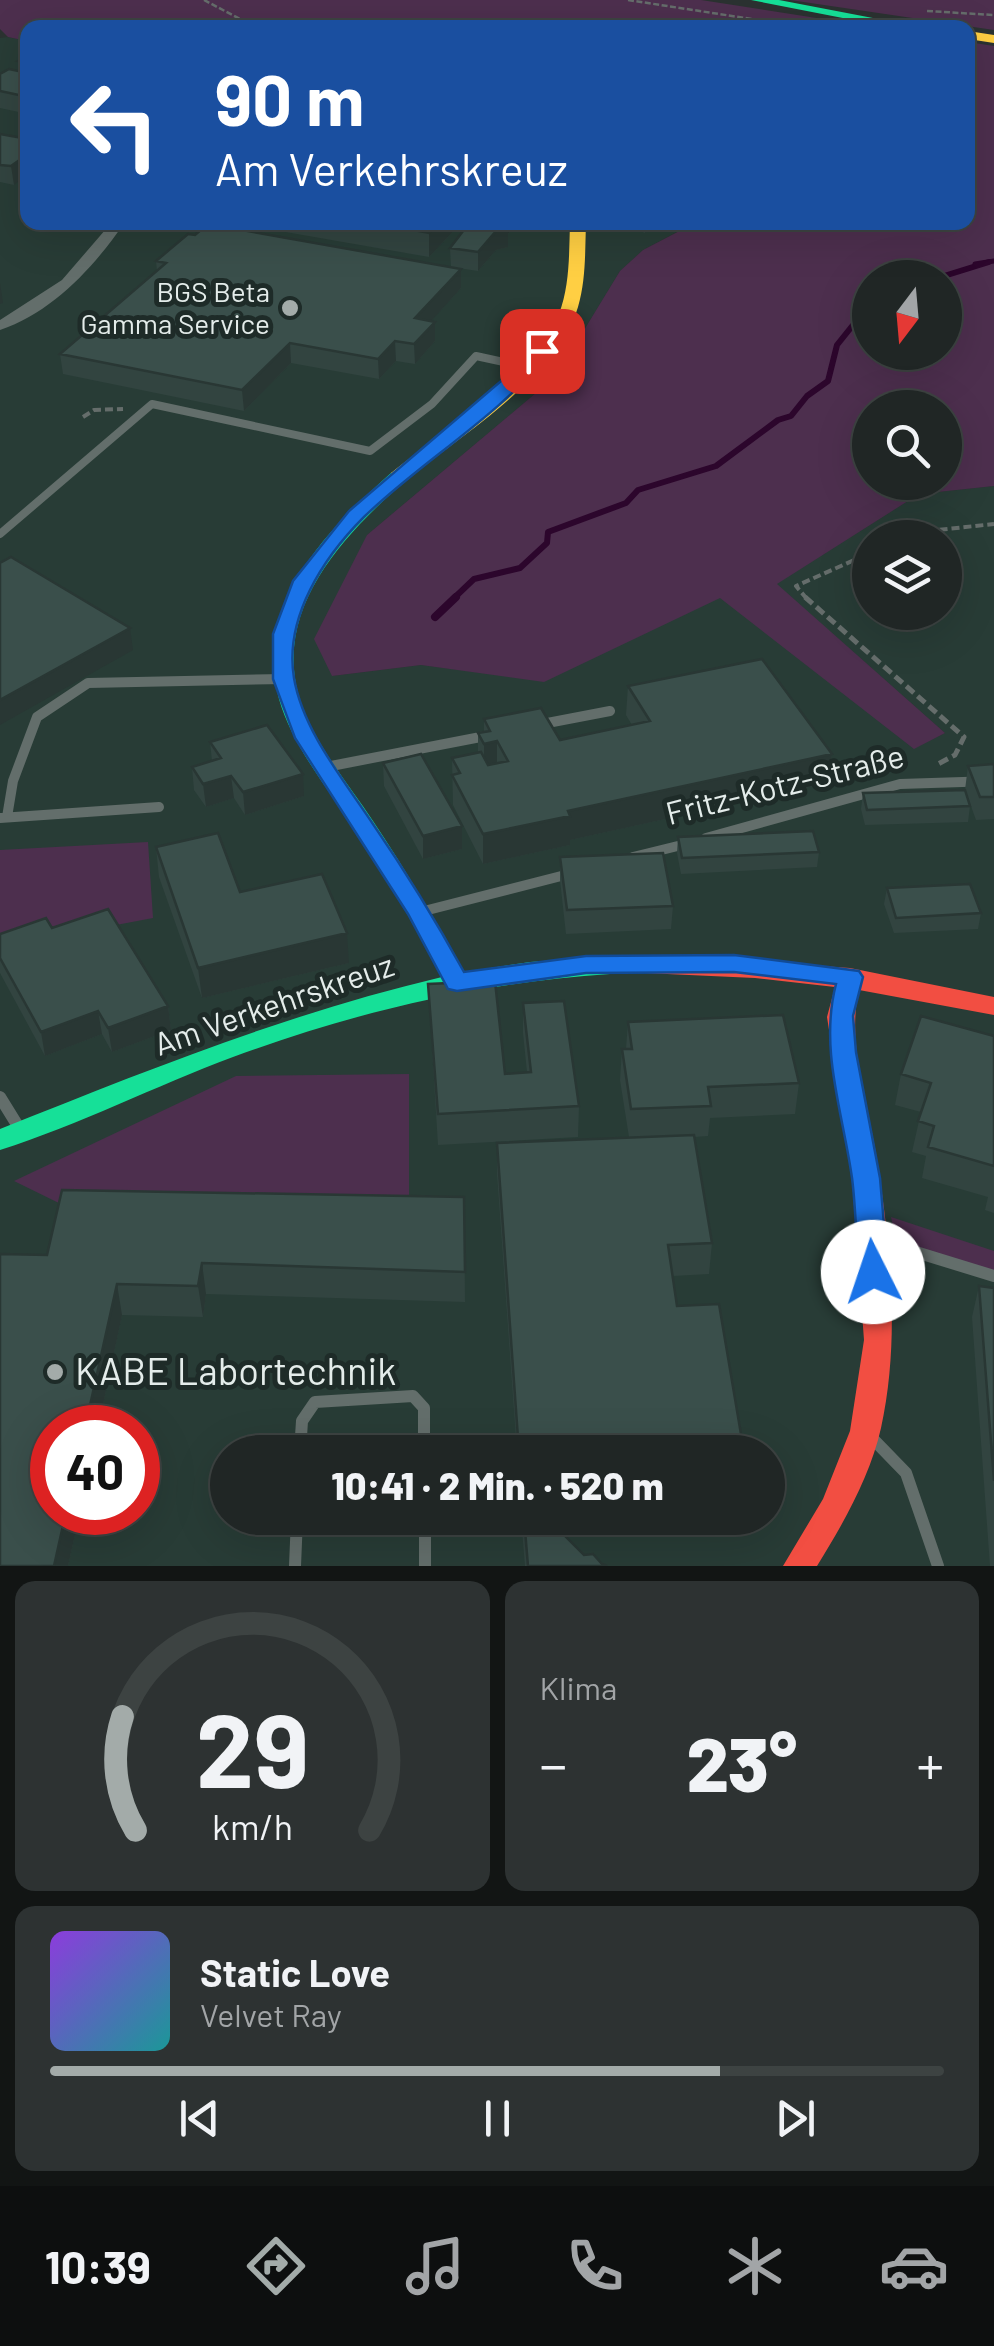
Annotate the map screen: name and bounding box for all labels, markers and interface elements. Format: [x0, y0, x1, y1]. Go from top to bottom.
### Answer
text: 90 m [215, 56, 365, 140]
icon: left [50, 60, 180, 190]
text: Am Verkehrskreuz [215, 141, 568, 195]
north arrow [852, 260, 962, 370]
map controls [852, 260, 962, 630]
place label: BGS Beta Gamma Service [80, 274, 270, 340]
marker: BGS Beta Gamma Service [279, 297, 301, 319]
pin [500, 309, 585, 394]
icon: arrive [515, 324, 570, 379]
button: search [852, 390, 962, 500]
button: layers [852, 520, 962, 630]
street label: Fritz-Kotz-Straße [662, 735, 908, 831]
street label: Am Verkehrskreuz [149, 944, 398, 1062]
position arrow [821, 1220, 925, 1324]
place label: KABE Labortechnik [75, 1347, 396, 1393]
marker: KABE Labortechnik [44, 1361, 66, 1383]
speed limit sign: 40 [30, 1405, 160, 1535]
text: 10:41 · 2 Min. · 520 m [331, 1462, 664, 1508]
text: Klima [540, 1668, 617, 1706]
text: 29 [196, 1684, 309, 1809]
text: 23° [687, 1717, 797, 1807]
text: − [540, 1730, 567, 1796]
text: + [916, 1730, 944, 1796]
text: km/h [212, 1804, 293, 1847]
text: Static Love [200, 1949, 390, 1995]
text: Velvet Ray [200, 1995, 342, 2033]
icon: previous [172, 2091, 227, 2146]
icon: pause [470, 2091, 525, 2146]
icon: next [768, 2091, 823, 2146]
icon: directions [241, 2231, 311, 2301]
icon: music [400, 2231, 470, 2301]
icon: phone [560, 2231, 630, 2301]
icon: climate [720, 2231, 790, 2301]
icon: car [879, 2231, 949, 2301]
text: 10:39 [45, 2239, 151, 2293]

